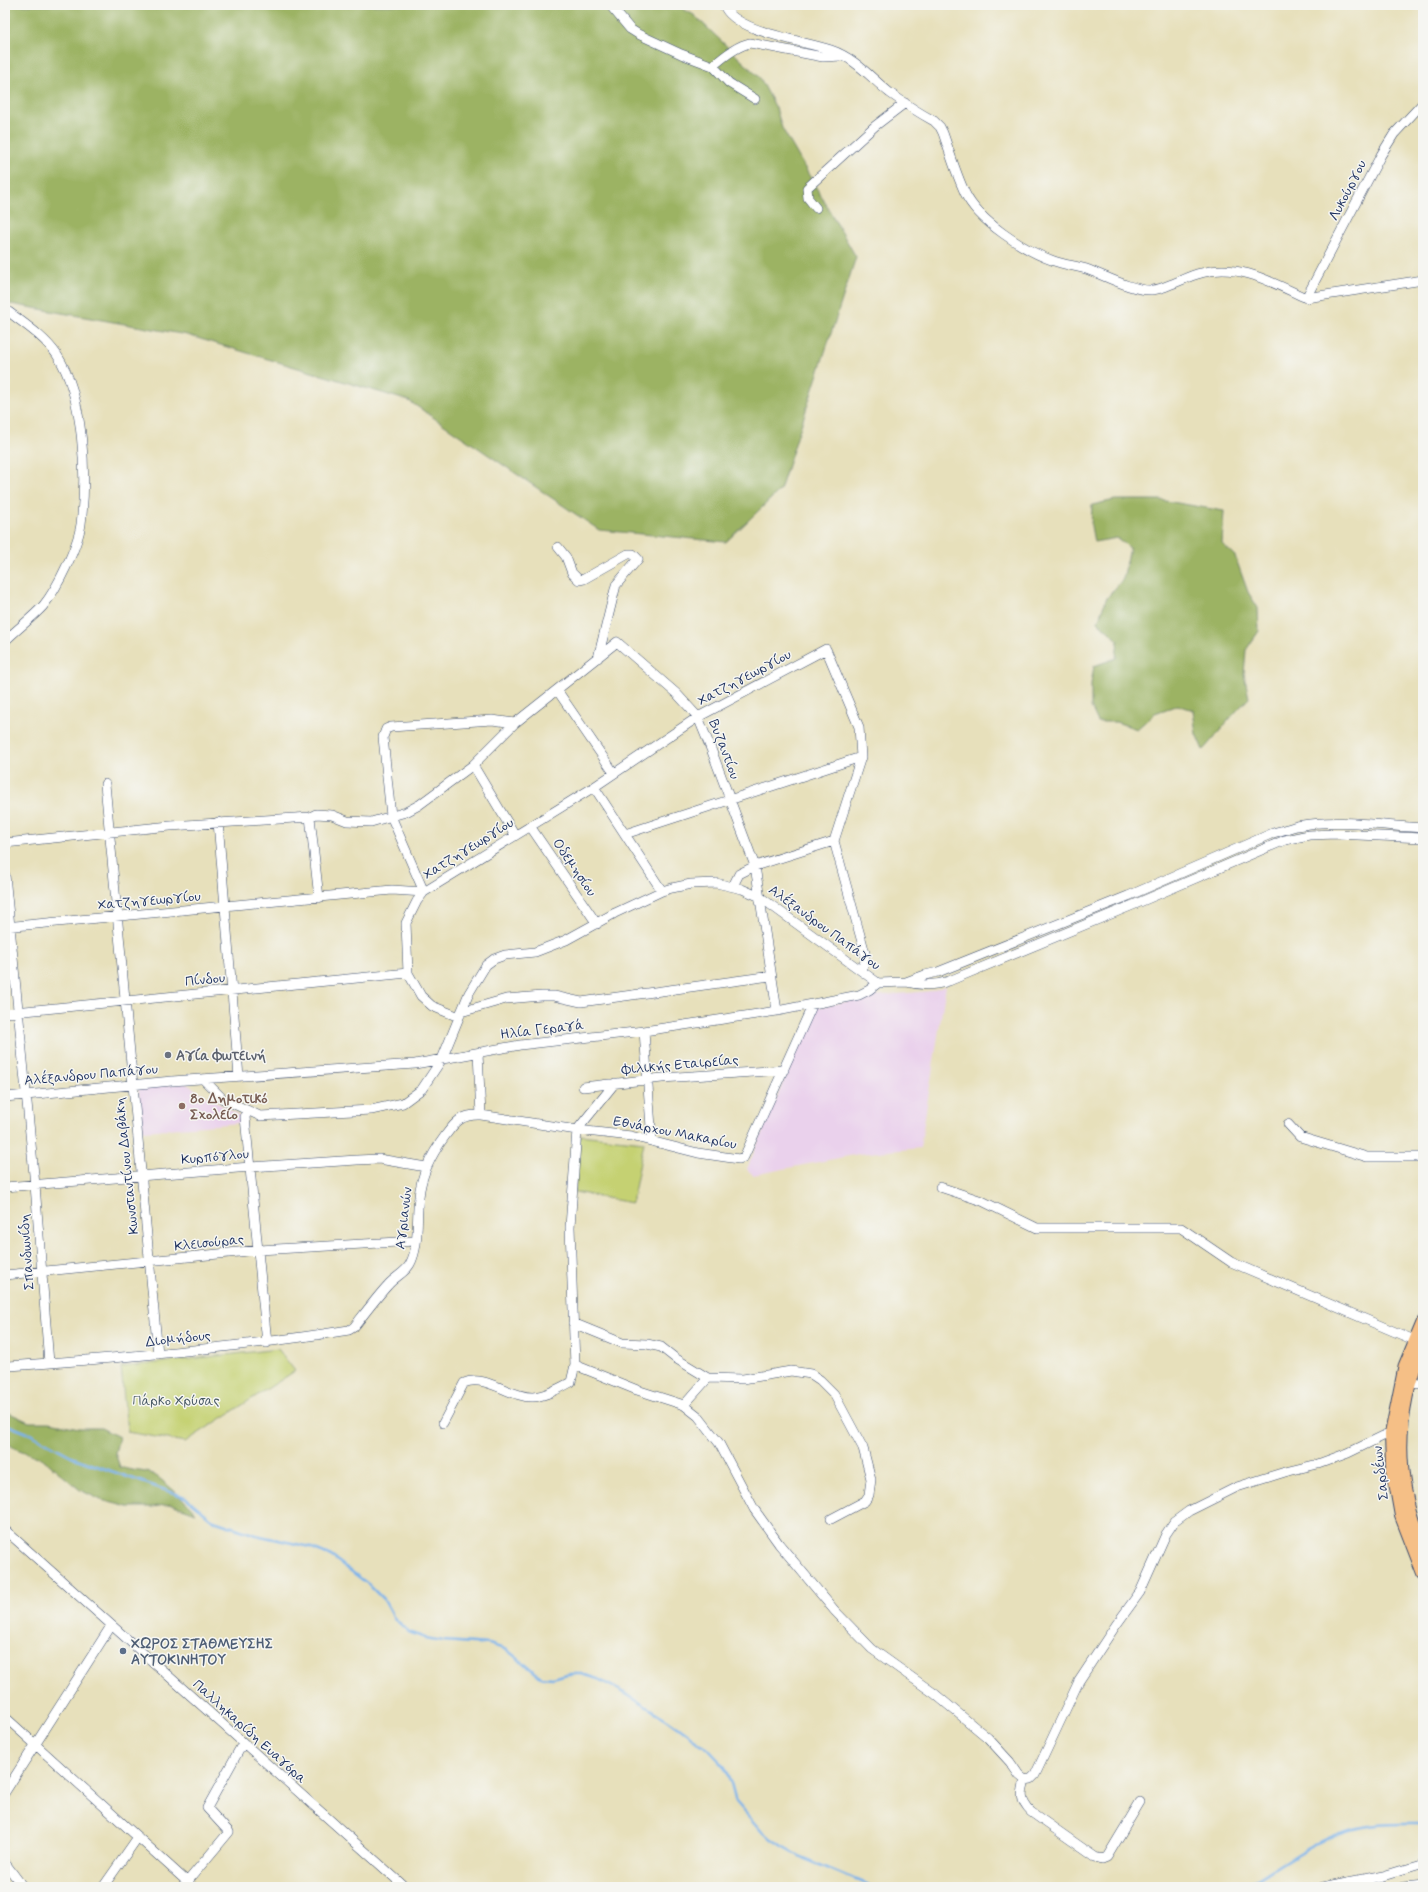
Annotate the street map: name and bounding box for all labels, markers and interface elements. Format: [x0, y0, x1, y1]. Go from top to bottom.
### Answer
street label: Λυκούργου [1325, 157, 1371, 224]
street label: Χατζηγεωργίου [695, 646, 794, 710]
street label: Βυζαντίου [704, 717, 744, 782]
street label: Χατζηγεωργίου [420, 814, 517, 884]
street label: Οδεμησίου [548, 835, 600, 900]
street label: Αλέξανδρου Παπάγου [765, 880, 885, 975]
street label: Χατζηγεωργίου [97, 888, 201, 914]
street label: Πίνδου [184, 969, 226, 991]
street label: Ηλία Γεραγά [500, 1016, 585, 1044]
place label: Αγία Φωτεινή [176, 1047, 266, 1065]
marker: Αγία Φωτεινή [163, 1050, 173, 1060]
street label: Φιλικής Εταιρείας [620, 1051, 739, 1079]
street label: Αλέξανδρου Παπάγου [23, 1059, 159, 1090]
place label: 8ο Δημοτικό Σχολείο [190, 1090, 268, 1124]
street label: Κωνσταντίνου Δαβάκη [111, 1096, 143, 1235]
marker: 8ο Δημοτικό Σχολείο [177, 1101, 187, 1111]
street label: Εθνάρχου Μακαρίου [611, 1112, 738, 1154]
street label: Κυρπόγλου [180, 1145, 250, 1169]
street label: Αγριανών [391, 1186, 417, 1250]
street label: Σπανδωνίδη [15, 1213, 39, 1291]
street label: Κλεισούρας [173, 1230, 245, 1256]
street label: Διομήδους [145, 1327, 212, 1351]
park label: Πάρκο Χρύσας [132, 1392, 220, 1410]
street label: Σαρδέων [1368, 1445, 1393, 1501]
place label: ΧΩΡΟΣ ΣΤΑΘΜΕΥΣΗΣ ΑΥΤΟΚΙΝΗΤΟΥ [131, 1635, 273, 1669]
marker: ΧΩΡΟΣ ΣΤΑΘΜΕΥΣΗΣ ΑΥΤΟΚΙΝΗΤΟΥ [118, 1646, 128, 1656]
street label: Παλληκαρίδη Ευαγόρα [189, 1676, 310, 1788]

